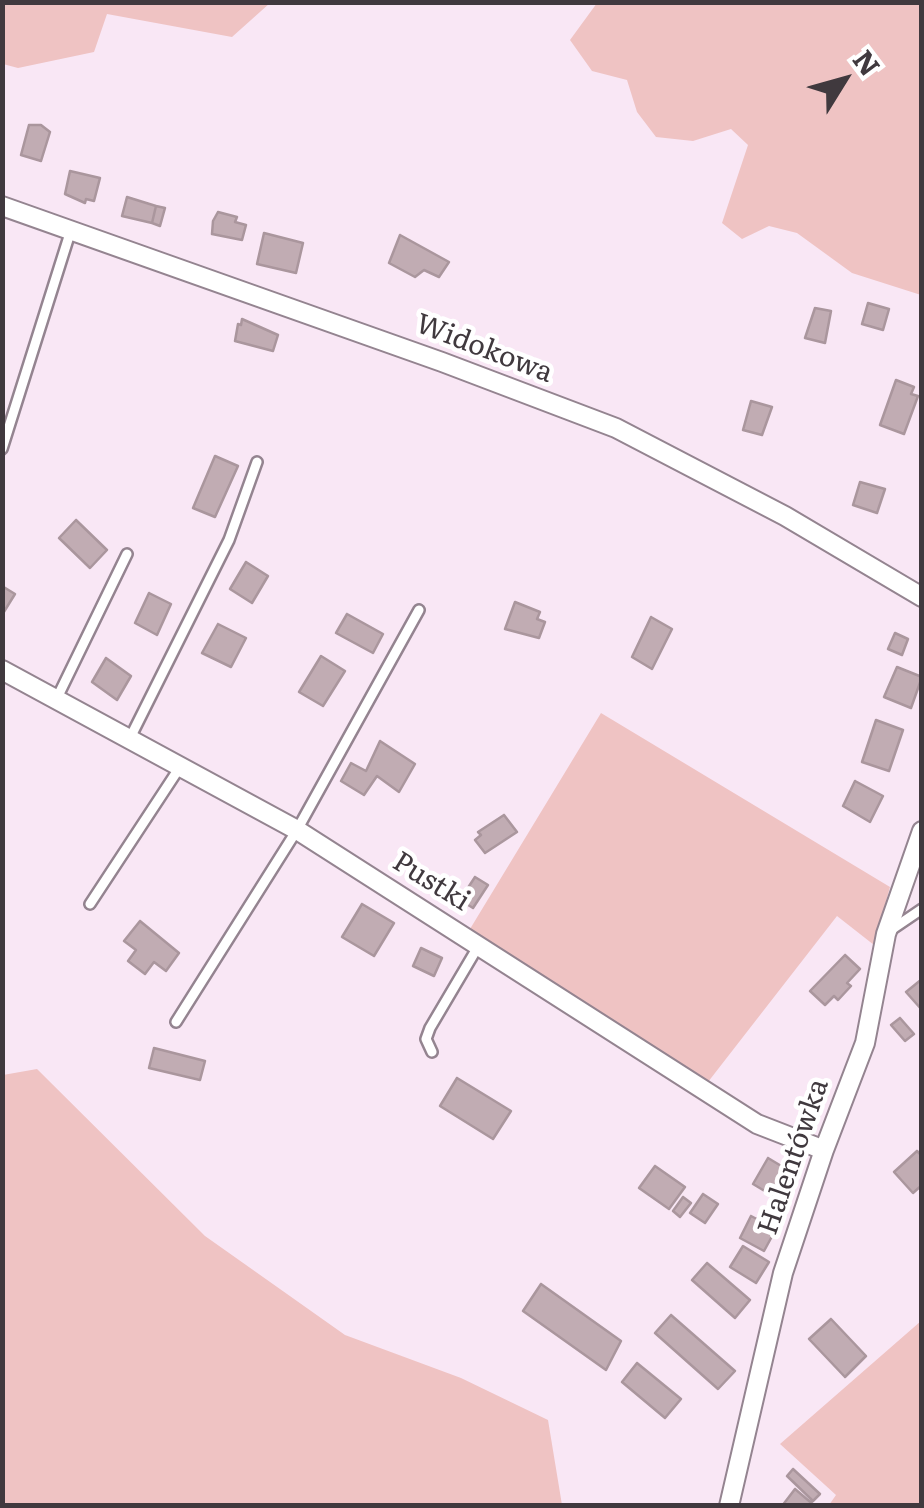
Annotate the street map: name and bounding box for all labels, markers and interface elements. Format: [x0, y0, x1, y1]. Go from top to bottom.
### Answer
north arrow [794, 30, 894, 130]
text: N [844, 40, 892, 84]
street label: Widokowa [411, 308, 557, 390]
street label: Pustki [386, 845, 476, 919]
street label: Halentówka [752, 1075, 836, 1239]

